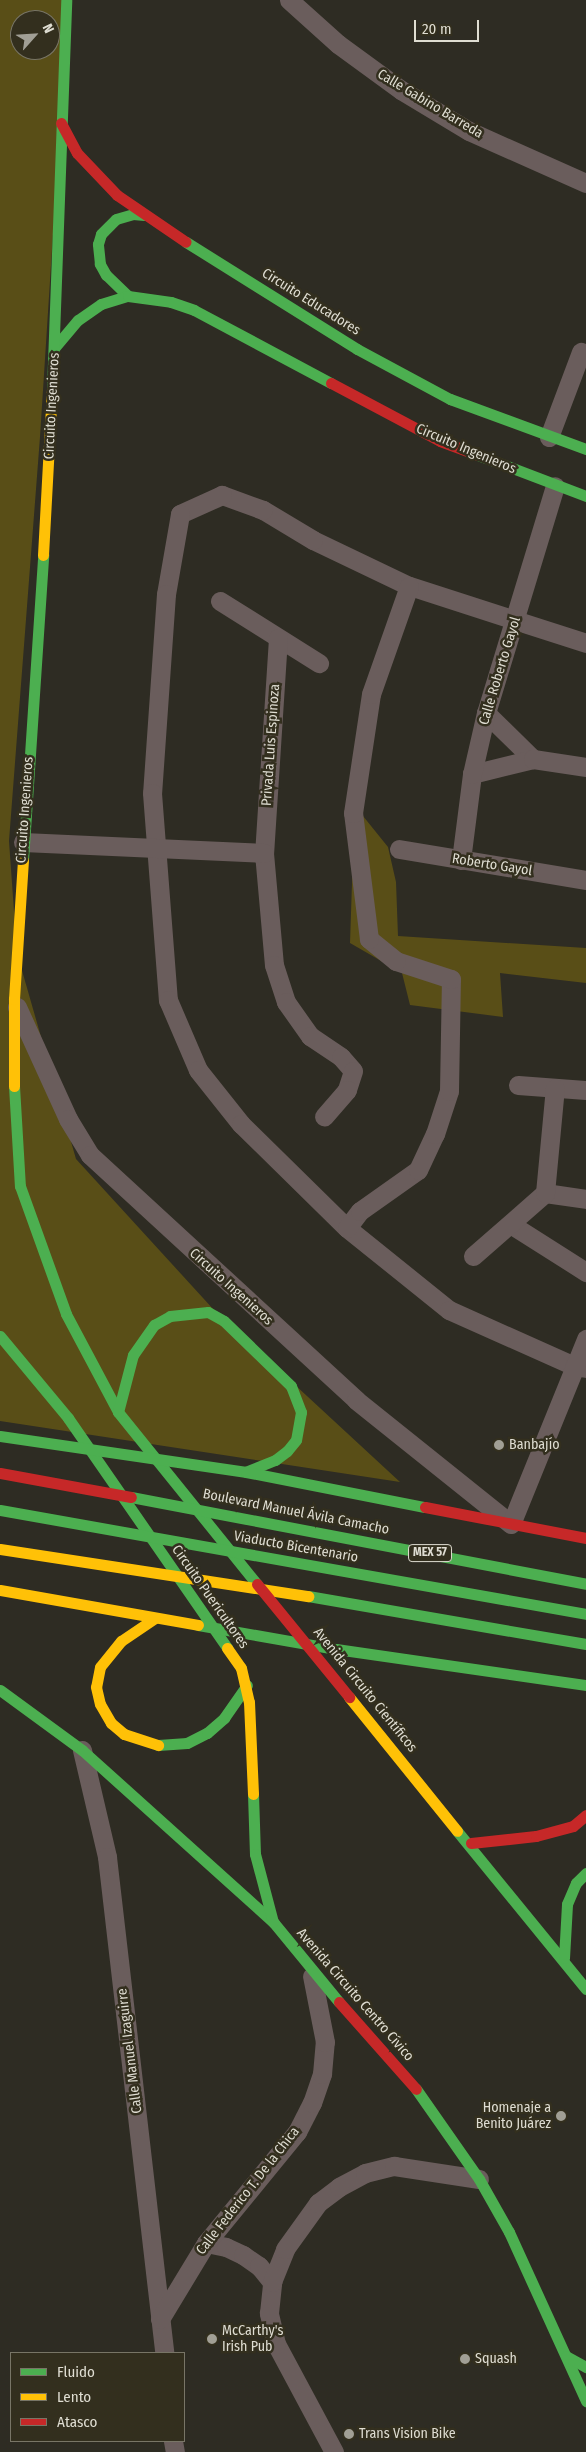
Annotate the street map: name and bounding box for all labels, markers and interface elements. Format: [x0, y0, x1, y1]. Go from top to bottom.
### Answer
north arrow [10, 10, 60, 60]
scale bar [416, 10, 481, 42]
text: 20 m [422, 20, 452, 38]
text: N [39, 21, 58, 36]
street label: Calle Gabino Barreda [374, 66, 486, 142]
street label: Circuito Educadores [259, 265, 363, 339]
street label: Circuito Ingenieros [41, 352, 63, 460]
street label: Circuito Ingenieros [414, 420, 518, 478]
street label: Calle Roberto Gayol [476, 615, 524, 727]
street label: Privada Luis Espinoza [258, 683, 284, 807]
street label: Circuito Ingenieros [13, 756, 37, 864]
street label: Roberto Gayol [451, 850, 533, 880]
street label: Circuito Ingenieros [186, 1245, 276, 1329]
place label: Banbajío [509, 1437, 560, 1453]
marker: Banbajío [493, 1439, 505, 1451]
street label: Boulevard Manuel Ávila Camacho [201, 1486, 391, 1538]
street label: Viaducto Bicentenario [233, 1528, 359, 1566]
street label: Circuito Puericultores [168, 1542, 252, 1652]
road number: MEX 57 [408, 1544, 452, 1562]
street label: Avenida Circuito Científicos [310, 1624, 420, 1756]
street label: Avenida Circuito Centro Cívico [293, 1925, 417, 2065]
street label: Calle Manuel Izaguirre [114, 1987, 146, 2115]
place label: Homenaje a Benito Juárez [476, 2100, 551, 2132]
marker: Homenaje a Benito Juárez [555, 2110, 567, 2122]
street label: Calle Federico T. De la Chica [193, 2124, 303, 2258]
place label: McCarthy's Irish Pub [222, 2323, 283, 2356]
marker: McCarthy's Irish Pub [206, 2333, 218, 2345]
place label: Squash [475, 2351, 517, 2367]
legend [10, 2352, 185, 2442]
marker: Squash [459, 2353, 471, 2365]
text: Fluido [57, 2363, 95, 2381]
text: Lento [57, 2388, 91, 2406]
text: Atasco [57, 2413, 97, 2431]
place label: Trans Vision Bike [359, 2426, 456, 2442]
marker: Trans Vision Bike [343, 2428, 355, 2440]

